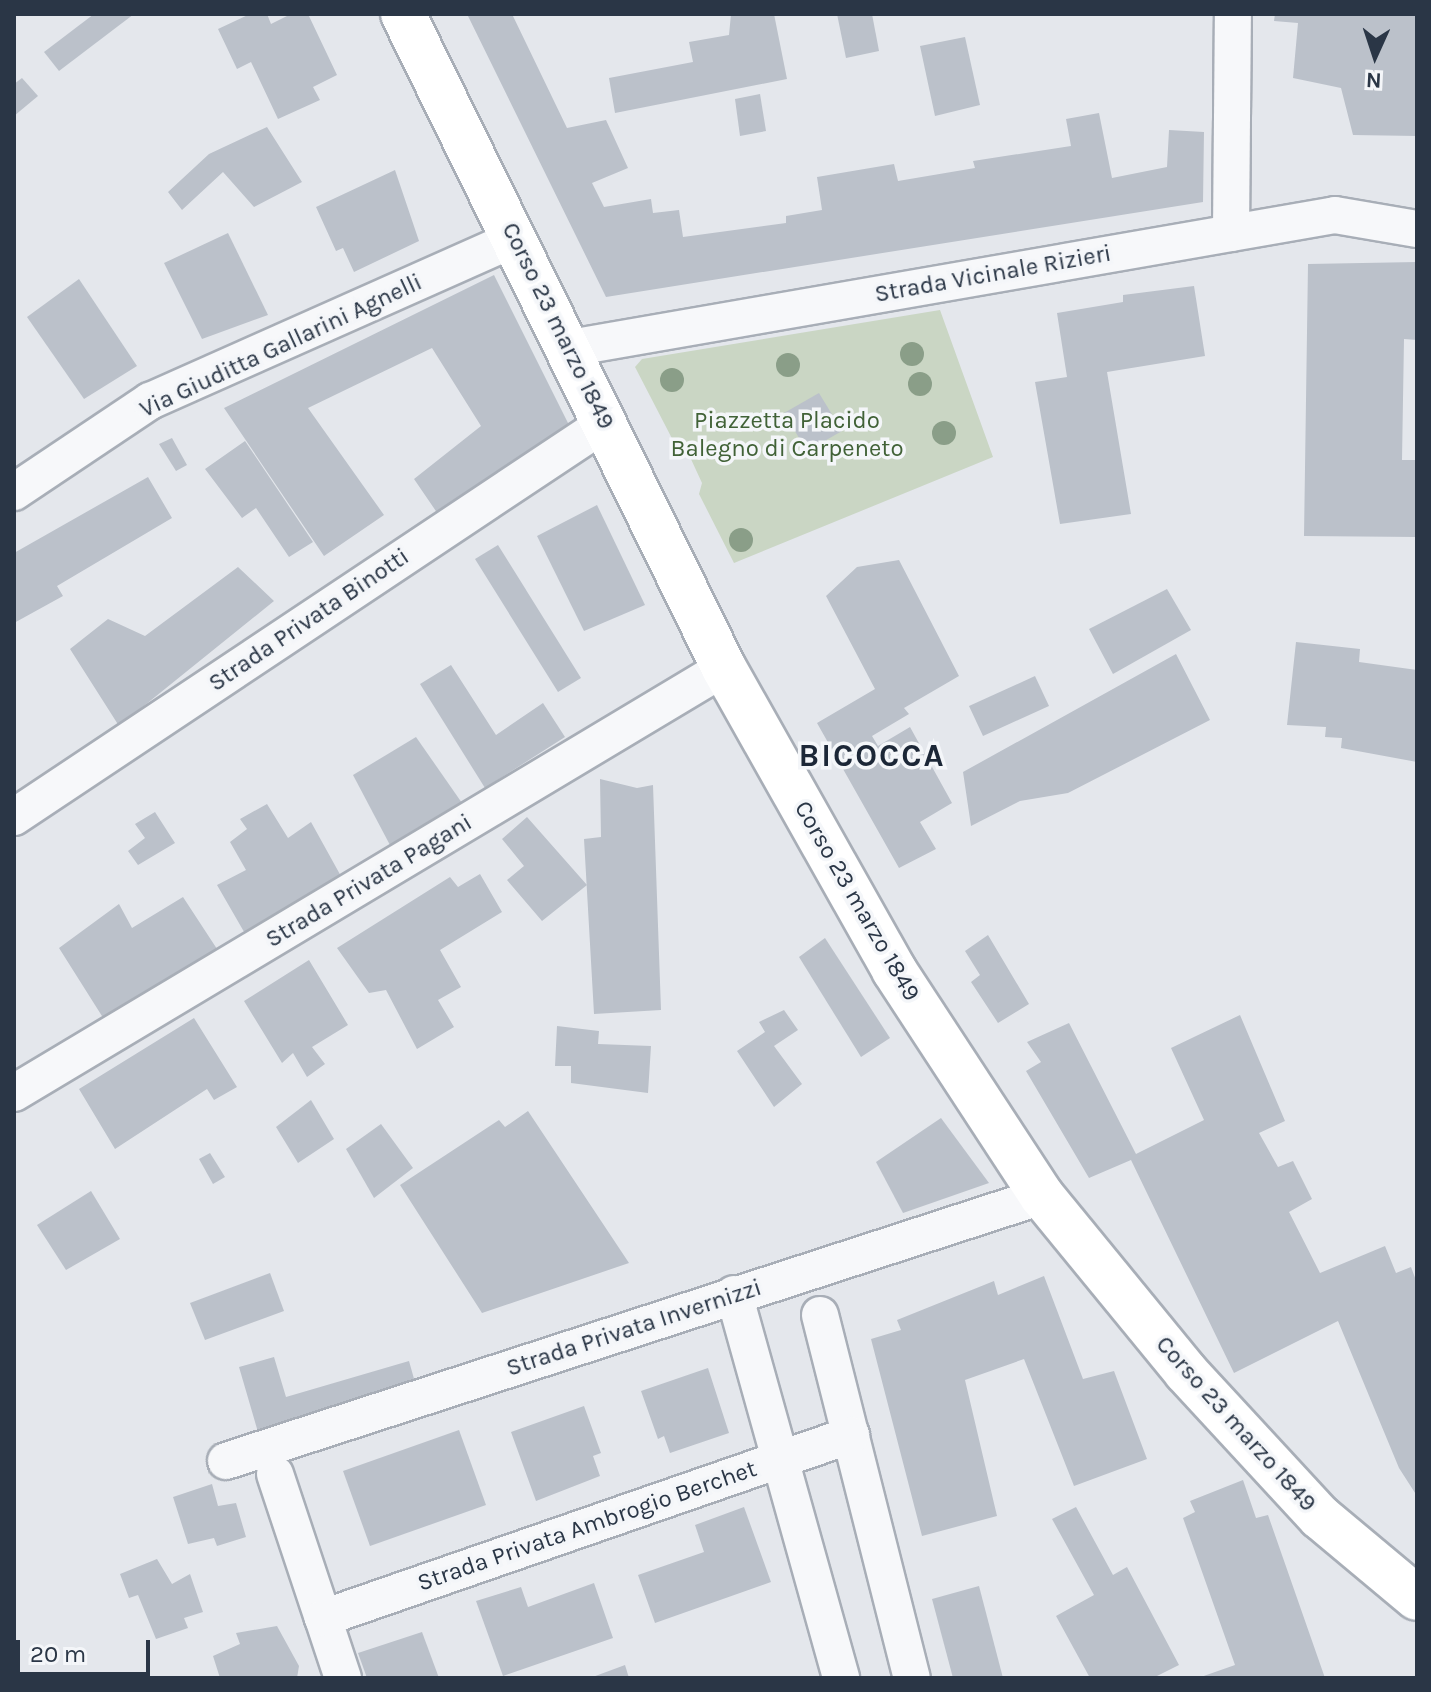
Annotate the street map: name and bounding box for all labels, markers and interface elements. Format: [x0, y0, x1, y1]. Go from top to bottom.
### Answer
north arrow [1335, 16, 1415, 96]
text: N [1365, 67, 1382, 93]
street label: Corso 23 marzo 1849 [495, 218, 621, 434]
street label: Strada Vicinale Rizieri [872, 239, 1114, 309]
street label: Via Giuditta Gallarini Agnelli [135, 268, 427, 424]
park label: Piazzetta Placido Balegno di Carpeneto [671, 407, 903, 463]
street label: Strada Privata Binotti [203, 542, 415, 698]
district label: BICOCCA [798, 737, 946, 775]
street label: Corso 23 marzo 1849 [788, 796, 926, 1006]
street label: Strada Privata Pagani [261, 808, 477, 954]
street label: Strada Privata Invernizzi [503, 1273, 765, 1383]
street label: Corso 23 marzo 1849 [1150, 1330, 1322, 1518]
street label: Strada Privata Ambrogio Berchet [414, 1454, 760, 1598]
scale bar [20, 1624, 154, 1674]
text: 20 m [30, 1640, 86, 1668]

